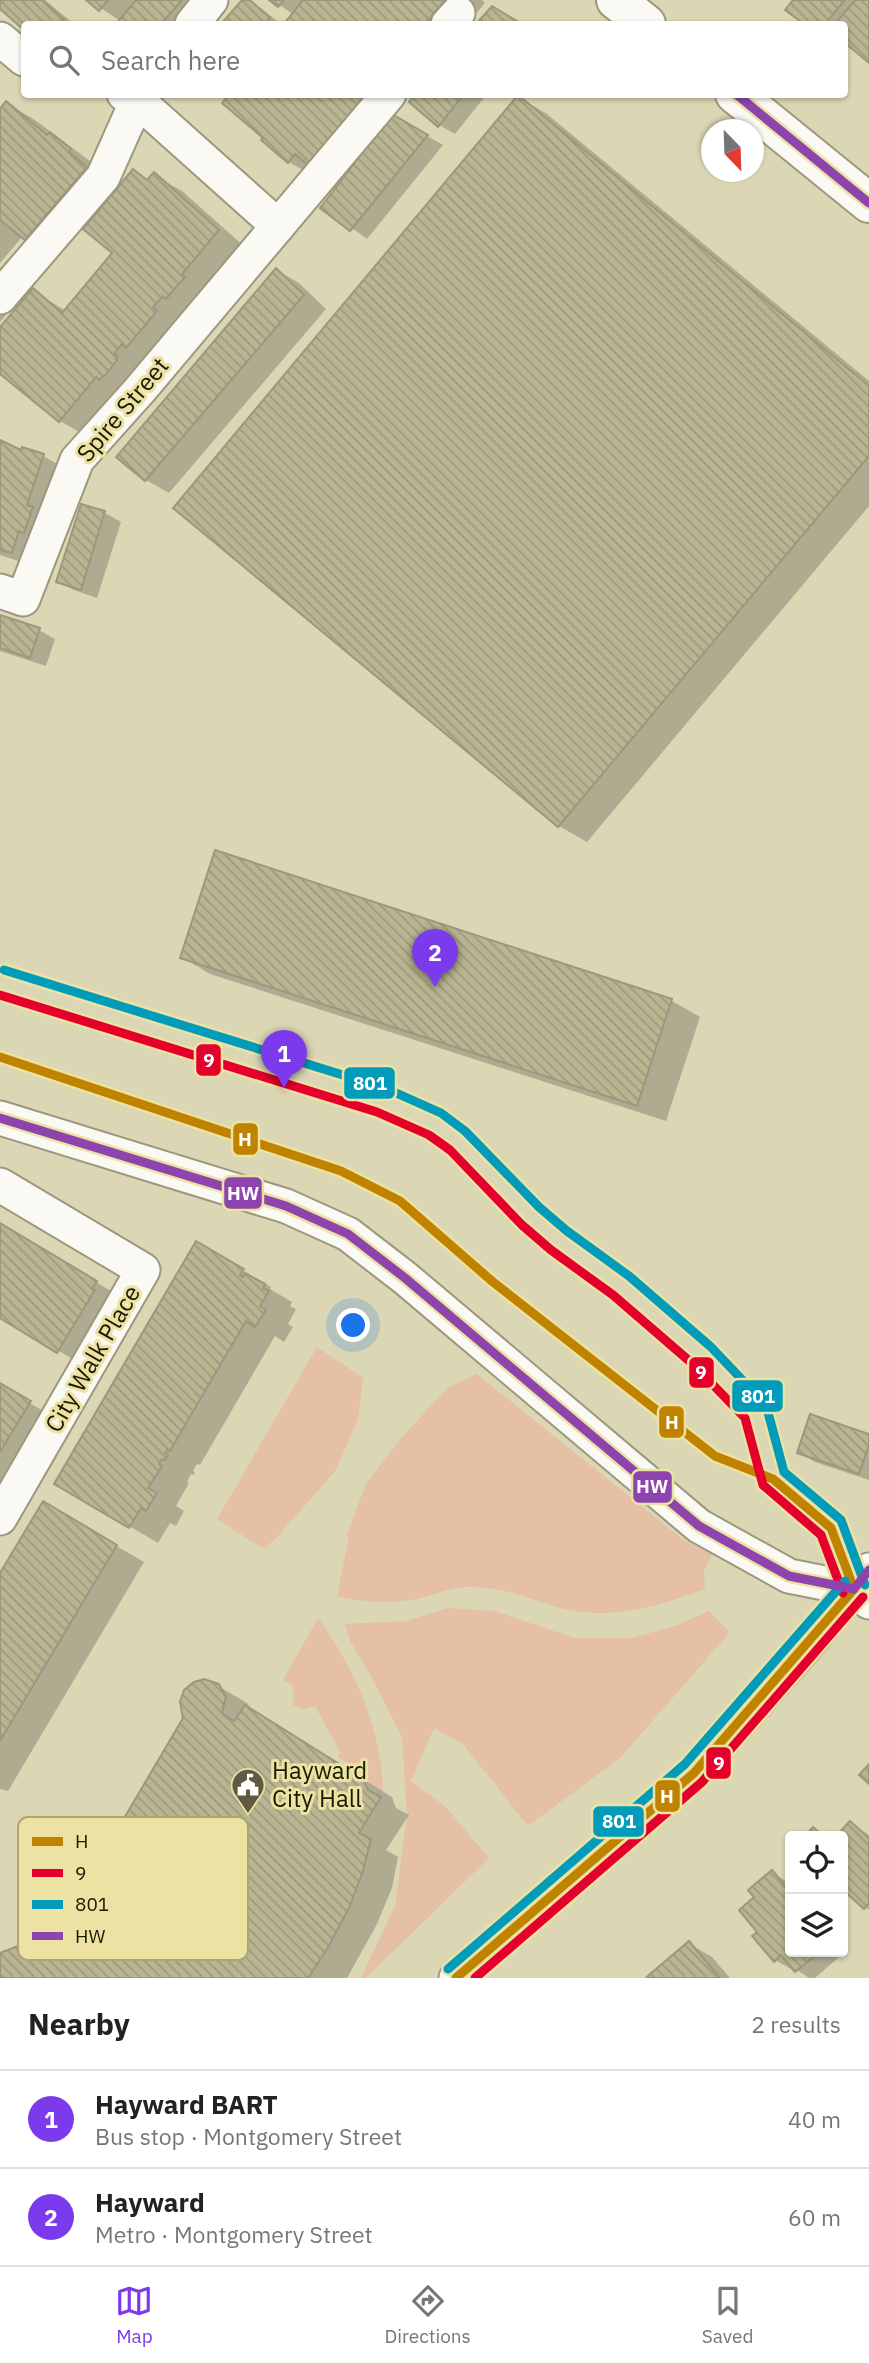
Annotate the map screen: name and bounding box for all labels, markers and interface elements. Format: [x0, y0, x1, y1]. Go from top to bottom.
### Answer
search box [21, 21, 848, 98]
icon: search [45, 41, 83, 79]
text: Search here [101, 43, 240, 77]
north arrow [701, 119, 764, 182]
street label: Spire Street [69, 350, 175, 468]
pin: 2 [412, 929, 458, 987]
pin: 1 [261, 1030, 307, 1088]
line badge: 9 [195, 1043, 222, 1077]
text: 9 [203, 1048, 215, 1072]
line badge: 801 [343, 1066, 396, 1100]
text: 801 [353, 1071, 388, 1095]
line badge: H [232, 1122, 259, 1156]
text: H [238, 1127, 252, 1151]
line badge: HW [223, 1176, 263, 1210]
text: HW [227, 1181, 259, 1205]
street label: City Walk Place [37, 1279, 147, 1438]
your location [336, 1308, 370, 1342]
line badge: 9 [688, 1356, 715, 1389]
text: 9 [695, 1360, 707, 1384]
line badge: 801 [731, 1379, 784, 1413]
text: 801 [741, 1384, 776, 1408]
line badge: H [658, 1405, 685, 1439]
text: H [665, 1410, 679, 1434]
line badge: HW [632, 1470, 673, 1504]
text: HW [636, 1474, 668, 1498]
line badge: 9 [705, 1746, 732, 1780]
text: 9 [713, 1751, 725, 1775]
place label: Hayward City Hall [272, 1754, 367, 1814]
public building icon: Hayward City Hall [229, 1766, 267, 1815]
line badge: H [654, 1779, 681, 1813]
text: H [660, 1784, 674, 1808]
line badge: 801 [592, 1805, 645, 1838]
text: 801 [602, 1809, 637, 1833]
legend [18, 1817, 248, 1960]
text: H [75, 1829, 88, 1853]
map controls [785, 1831, 848, 1957]
button: locate [785, 1831, 848, 1894]
text: 9 [75, 1861, 86, 1885]
text: 801 [75, 1892, 109, 1916]
button: layers [785, 1894, 848, 1957]
text: HW [75, 1924, 105, 1948]
text: Nearby [28, 2004, 130, 2043]
text: 2 results [751, 2009, 841, 2039]
text: Hayward BART [95, 2087, 278, 2121]
text: 1 [44, 2104, 58, 2134]
text: 40 m [788, 2104, 841, 2134]
text: Bus stop · Montgomery Street [95, 2121, 402, 2151]
text: Hayward [95, 2185, 205, 2219]
text: 2 [44, 2202, 58, 2232]
text: 60 m [788, 2202, 841, 2232]
text: Metro · Montgomery Street [95, 2219, 373, 2249]
tab: Map [115, 2282, 153, 2348]
tab: Directions [384, 2282, 471, 2348]
tab: Saved [702, 2282, 754, 2348]

